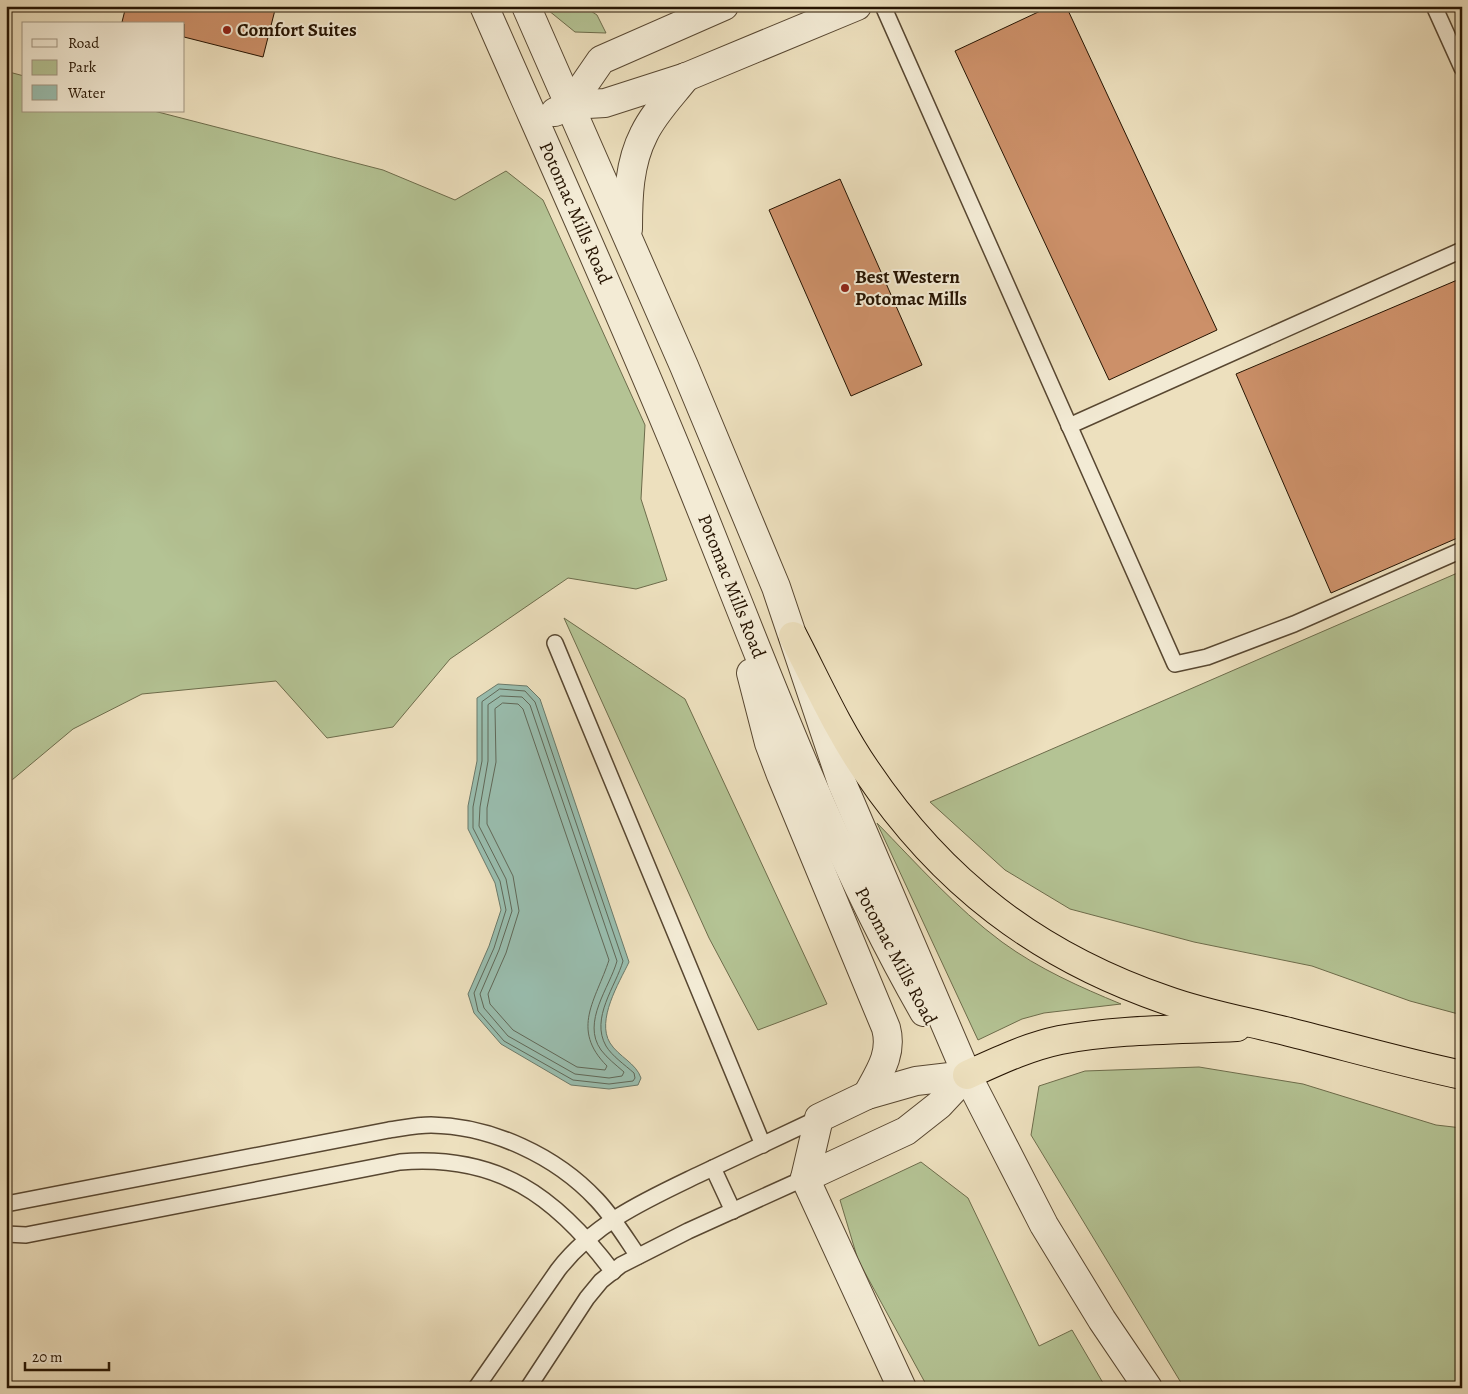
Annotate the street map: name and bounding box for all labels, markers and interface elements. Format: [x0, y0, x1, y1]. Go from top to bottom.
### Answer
place label: Comfort Suites [237, 17, 357, 43]
legend [22, 22, 185, 112]
marker: Comfort Suites [221, 24, 233, 36]
text: Road [68, 33, 100, 53]
text: Park [68, 57, 97, 77]
text: Water [67, 83, 105, 103]
street label: Potomac Mills Road [533, 138, 618, 289]
place label: Best Western Potomac Mills [855, 264, 967, 312]
marker: Best Western Potomac Mills [839, 282, 851, 294]
street label: Potomac Mills Road [691, 510, 772, 663]
street label: Potomac Mills Road [849, 882, 944, 1030]
scale bar [25, 1339, 109, 1371]
text: 20 m [32, 1347, 63, 1367]

